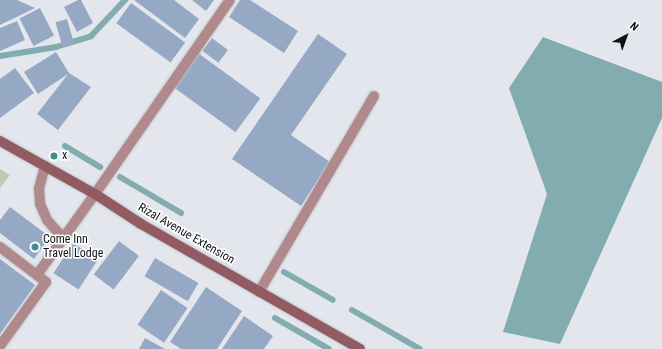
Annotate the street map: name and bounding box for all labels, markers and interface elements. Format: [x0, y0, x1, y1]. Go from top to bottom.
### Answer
north arrow [606, 16, 646, 56]
text: N [627, 19, 641, 34]
place label: x [62, 149, 67, 163]
marker: x [49, 151, 59, 161]
street label: Rizal Avenue Extension [135, 200, 237, 268]
place label: Come Inn Travel Lodge [43, 233, 103, 261]
marker: Come Inn Travel Lodge [30, 242, 40, 252]

